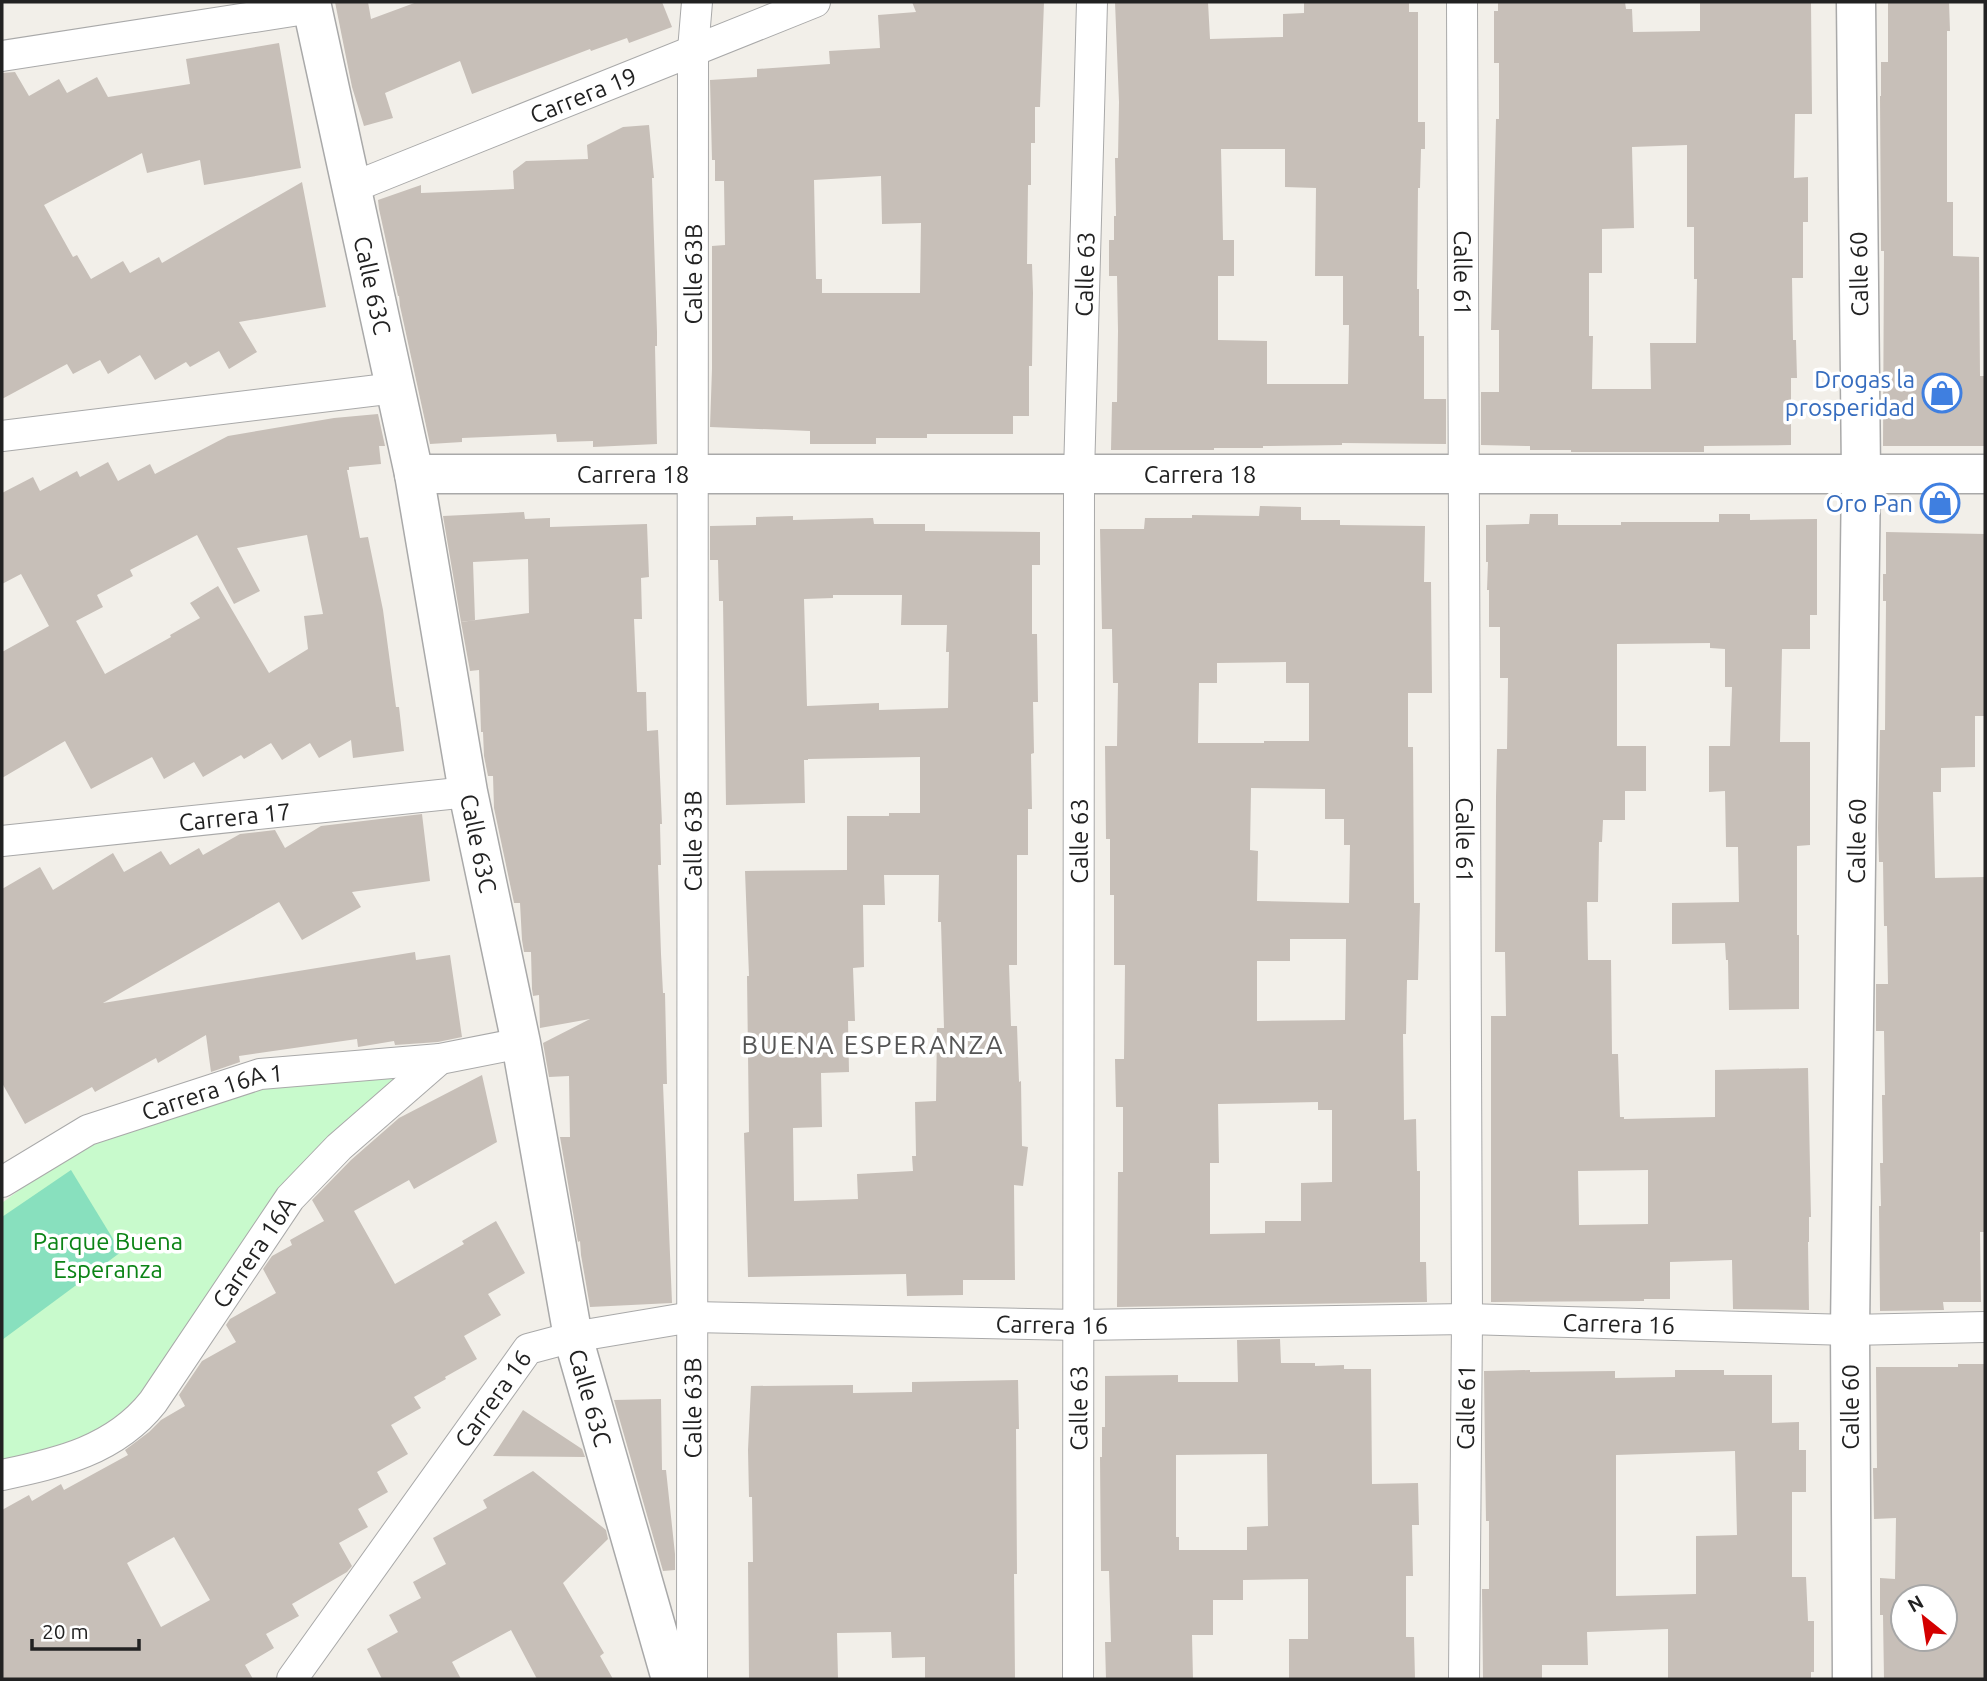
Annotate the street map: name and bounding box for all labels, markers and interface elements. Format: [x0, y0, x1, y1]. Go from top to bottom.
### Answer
street label: Carrera 19 [526, 62, 640, 128]
street label: Calle 63B [679, 224, 706, 324]
street label: Calle 61 [1449, 230, 1477, 316]
street label: Calle 63 [1070, 231, 1099, 317]
street label: Calle 60 [1845, 231, 1873, 317]
street label: Calle 63C [349, 233, 397, 337]
place label: Drogas la prosperidad [1785, 366, 1915, 421]
shop icon: Drogas la prosperidad [1921, 372, 1963, 414]
street label: Carrera 18 [577, 461, 689, 488]
street label: Carrera 18 [1144, 461, 1256, 488]
shop icon: Oro Pan [1919, 482, 1961, 524]
place label: Oro Pan [1826, 490, 1913, 517]
street label: Calle 63C [455, 791, 502, 895]
street label: Calle 63B [679, 791, 706, 891]
street label: Carrera 17 [177, 797, 292, 836]
street label: Calle 61 [1452, 797, 1479, 883]
street label: Calle 63 [1065, 798, 1092, 884]
street label: Calle 60 [1842, 798, 1870, 884]
district label: BUENA ESPERANZA [741, 1030, 1005, 1059]
street label: Carrera 16A 1 [138, 1059, 284, 1125]
street label: Carrera 16A [207, 1191, 301, 1313]
park label: Parque Buena Esperanza [33, 1228, 183, 1283]
street label: Carrera 16 [1562, 1308, 1676, 1338]
street label: Carrera 16 [995, 1310, 1108, 1339]
street label: Carrera 16 [449, 1345, 536, 1452]
street label: Calle 63C [564, 1346, 617, 1450]
street label: Calle 63B [679, 1358, 706, 1458]
street label: Calle 61 [1452, 1364, 1480, 1450]
street label: Calle 60 [1837, 1364, 1864, 1450]
street label: Calle 63 [1065, 1365, 1092, 1451]
north arrow [1889, 1583, 1959, 1653]
text: N [1904, 1590, 1927, 1616]
scale bar [32, 1608, 138, 1652]
text: 20 m [42, 1619, 89, 1643]

